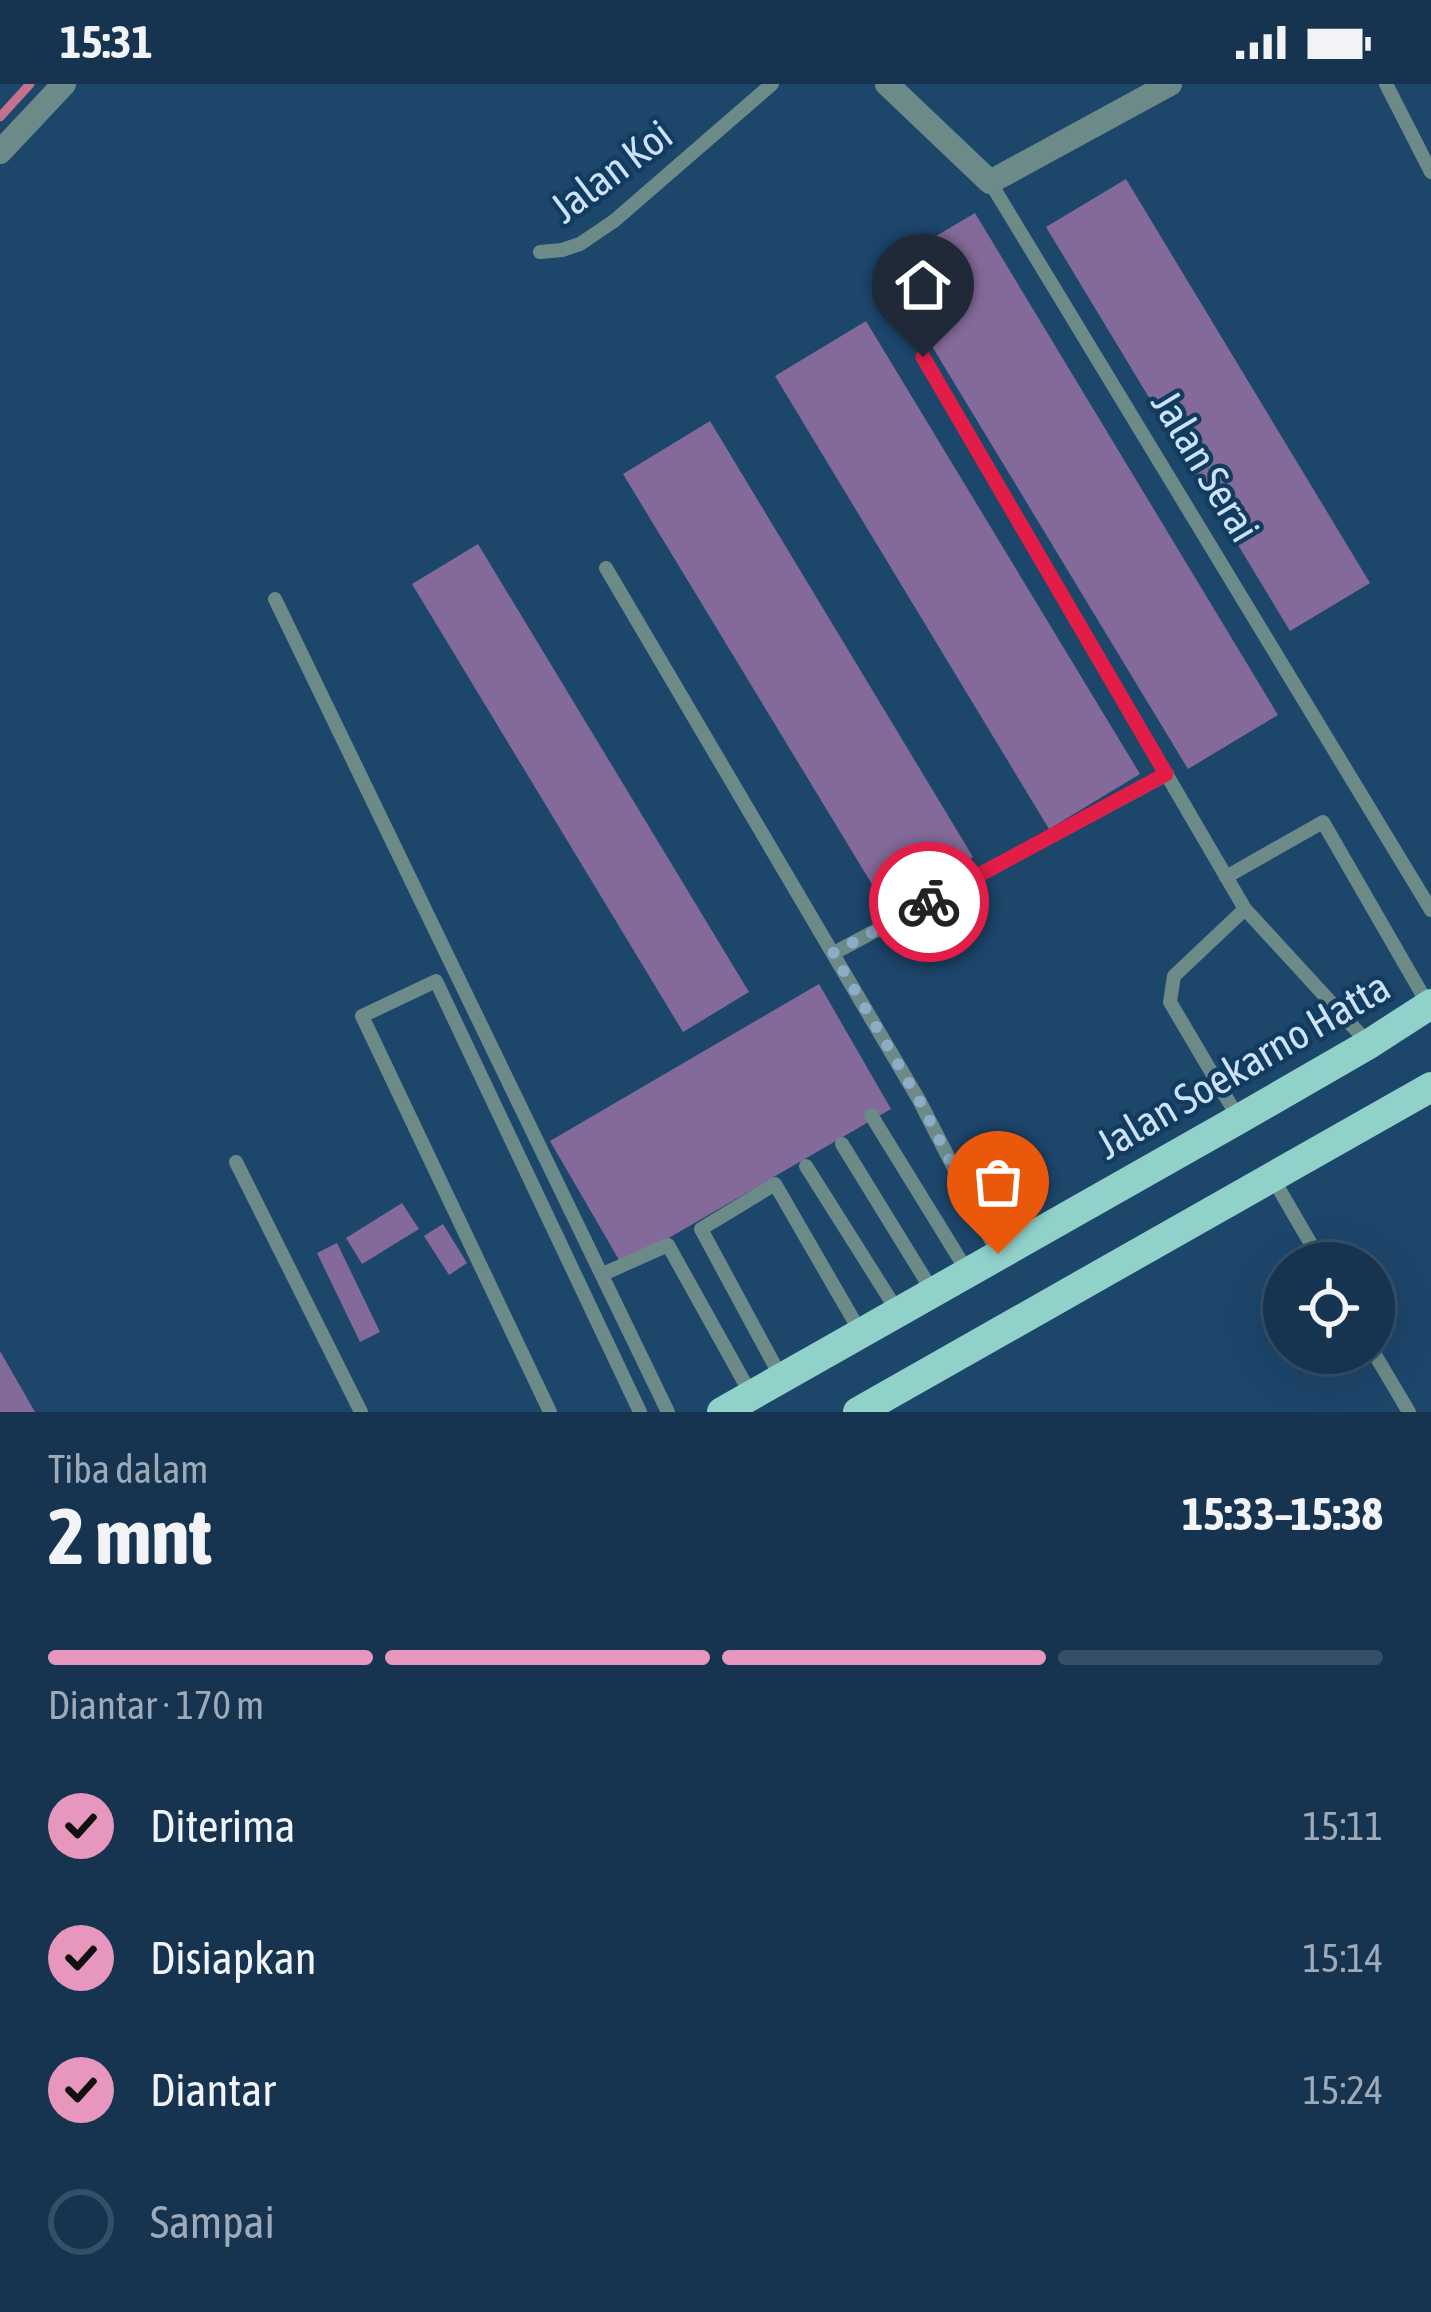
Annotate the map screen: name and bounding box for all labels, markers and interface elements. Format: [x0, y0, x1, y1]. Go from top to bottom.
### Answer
text: 15:31 [60, 16, 153, 68]
street label: Jalan Koi [541, 110, 681, 232]
pin [872, 234, 974, 357]
icon: home [890, 252, 956, 318]
street label: Jalan Serai [1142, 382, 1270, 550]
courier [869, 842, 989, 962]
icon: bike [896, 869, 962, 935]
street label: Jalan Soekarno Hatta [1088, 962, 1398, 1168]
pin [947, 1131, 1049, 1254]
icon: bag [965, 1149, 1031, 1215]
map controls [1263, 1242, 1395, 1374]
button: locate [1263, 1242, 1395, 1374]
text: Tiba dalam [48, 1447, 208, 1491]
text: 15:33–15:38 [1182, 1488, 1383, 1540]
text: 2 mnt [48, 1491, 212, 1581]
text: Diantar · 170 m [48, 1683, 264, 1727]
icon: check [48, 1793, 114, 1859]
text: Diterima [150, 1800, 295, 1852]
text: 15:11 [1303, 1804, 1383, 1848]
icon: check [48, 1925, 114, 1991]
text: Disiapkan [150, 1932, 317, 1984]
text: 15:14 [1303, 1936, 1383, 1980]
icon: check [48, 2057, 114, 2123]
text: Diantar [150, 2064, 275, 2116]
text: 15:24 [1303, 2068, 1383, 2112]
text: Sampai [150, 2196, 275, 2248]

